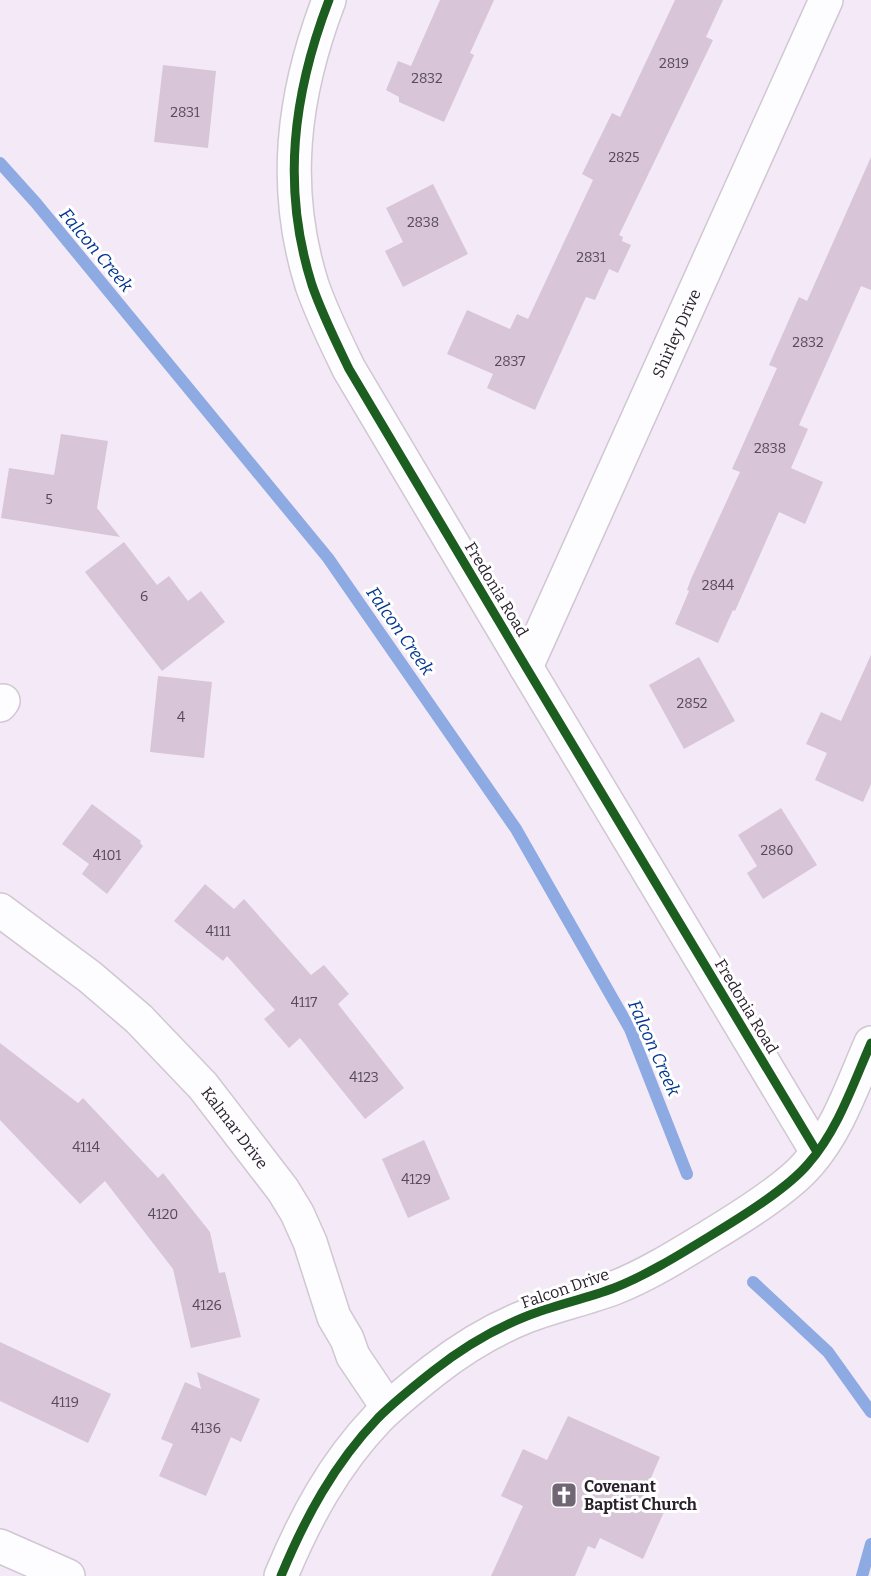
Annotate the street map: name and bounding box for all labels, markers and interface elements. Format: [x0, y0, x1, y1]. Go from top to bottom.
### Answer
house number: 2819 [659, 55, 689, 72]
house number: 2832 [411, 70, 443, 87]
house number: 2831 [170, 104, 200, 121]
house number: 2825 [608, 149, 640, 166]
water label: Falcon Creek [55, 204, 138, 297]
house number: 2838 [407, 214, 439, 231]
house number: 2831 [576, 249, 606, 266]
street label: Shirley Drive [648, 286, 705, 381]
house number: 2832 [792, 334, 824, 351]
house number: 2837 [495, 353, 525, 370]
house number: 2838 [754, 440, 786, 457]
house number: 5 [45, 491, 53, 508]
street label: Fredonia Road [461, 538, 533, 640]
house number: 2844 [702, 577, 734, 594]
water label: Falcon Creek [362, 583, 439, 680]
house number: 6 [140, 588, 148, 605]
house number: 2852 [677, 695, 707, 712]
house number: 4 [177, 709, 185, 726]
house number: 2860 [760, 842, 794, 859]
house number: 4101 [93, 847, 122, 864]
house number: 4111 [205, 923, 231, 940]
street label: Fredonia Road [711, 955, 783, 1057]
house number: 4117 [291, 994, 317, 1011]
water label: Falcon Creek [623, 997, 685, 1100]
house number: 4123 [349, 1069, 379, 1086]
street label: Kalmar Drive [197, 1083, 272, 1173]
house number: 4114 [72, 1139, 100, 1156]
house number: 4129 [401, 1171, 431, 1188]
house number: 4120 [148, 1206, 178, 1223]
street label: Falcon Drive [519, 1265, 612, 1312]
house number: 4126 [192, 1297, 222, 1314]
house number: 4119 [51, 1394, 79, 1411]
house number: 4136 [191, 1420, 221, 1437]
place label: Covenant Baptist Church [584, 1477, 697, 1514]
church icon: Covenant Baptist Church [549, 1480, 579, 1510]

